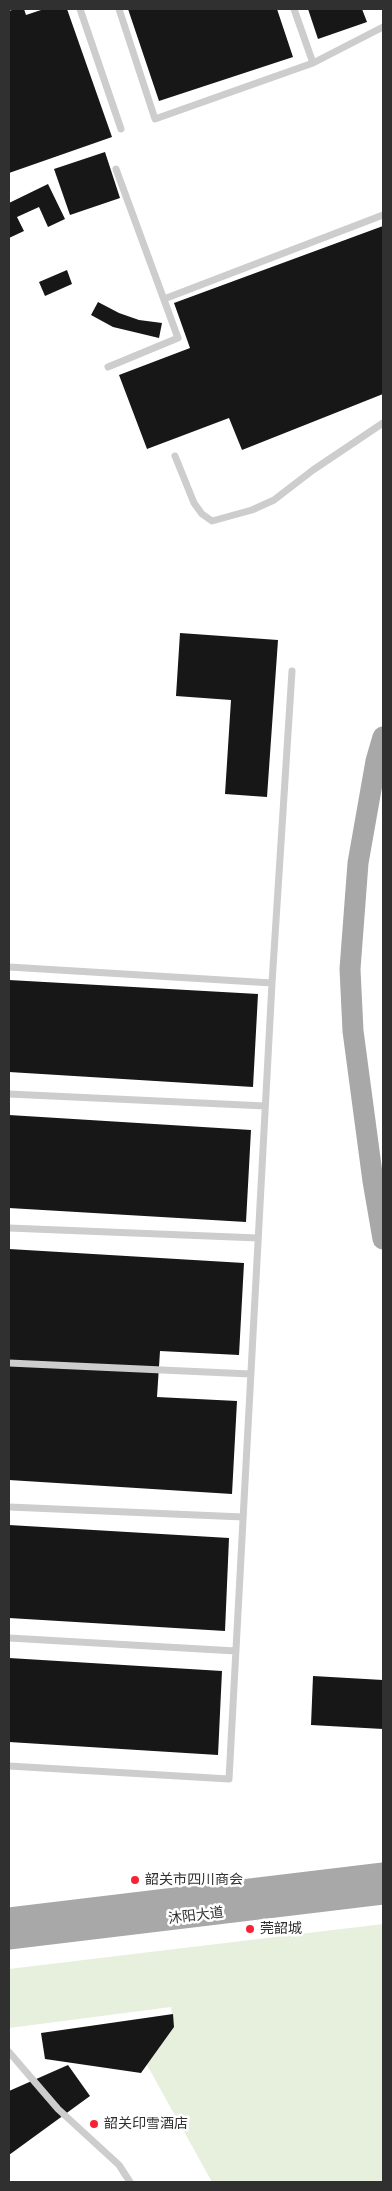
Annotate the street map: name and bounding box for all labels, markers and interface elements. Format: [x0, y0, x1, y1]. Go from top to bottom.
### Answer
place label: 韶关市四川商会 [145, 1872, 243, 1888]
marker: 韶关市四川商会 [129, 1874, 141, 1886]
street label: 沐阳大道 [167, 1904, 225, 1928]
place label: 莞韶城 [260, 1921, 302, 1937]
marker: 莞韶城 [244, 1923, 256, 1935]
place label: 韶关印雪酒店 [104, 2116, 188, 2132]
marker: 韶关印雪酒店 [88, 2118, 100, 2130]

